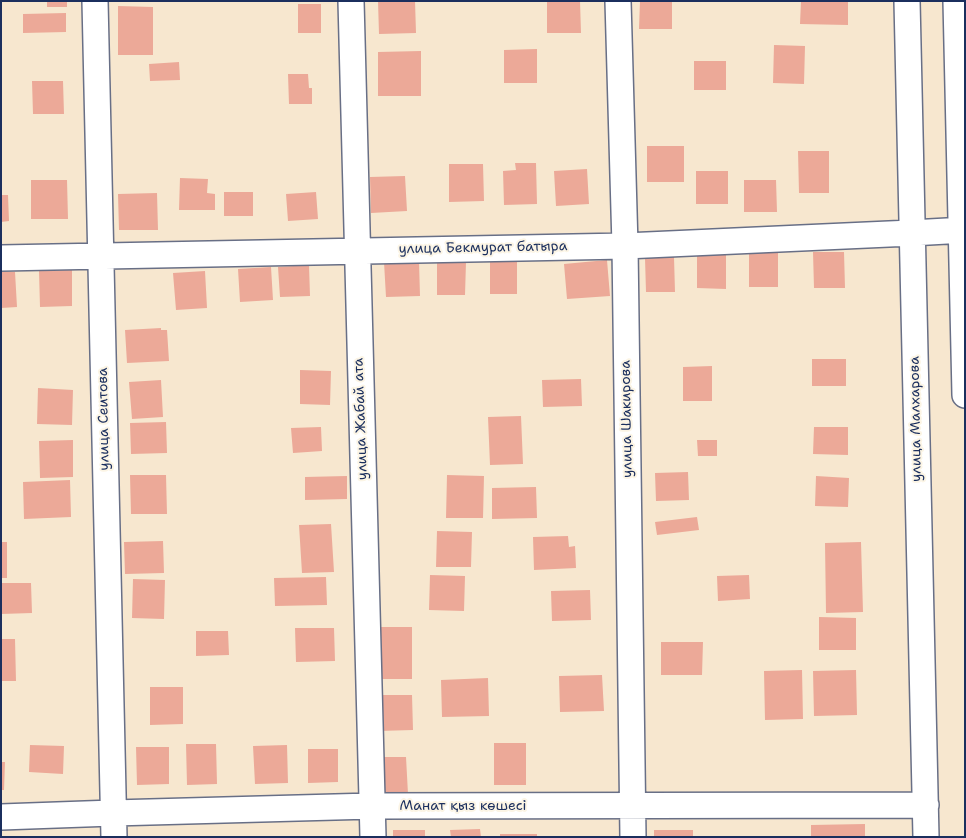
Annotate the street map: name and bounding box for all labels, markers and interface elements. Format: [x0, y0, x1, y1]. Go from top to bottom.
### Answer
street label: улица Бекмурат батыра [399, 238, 567, 258]
street label: улица Малхарова [907, 356, 925, 482]
street label: улица Жабай ата [350, 358, 372, 480]
street label: улица Шакирова [618, 360, 636, 478]
street label: улица Сеитова [95, 367, 113, 471]
street label: Манат қыз көшесі [400, 798, 526, 814]

